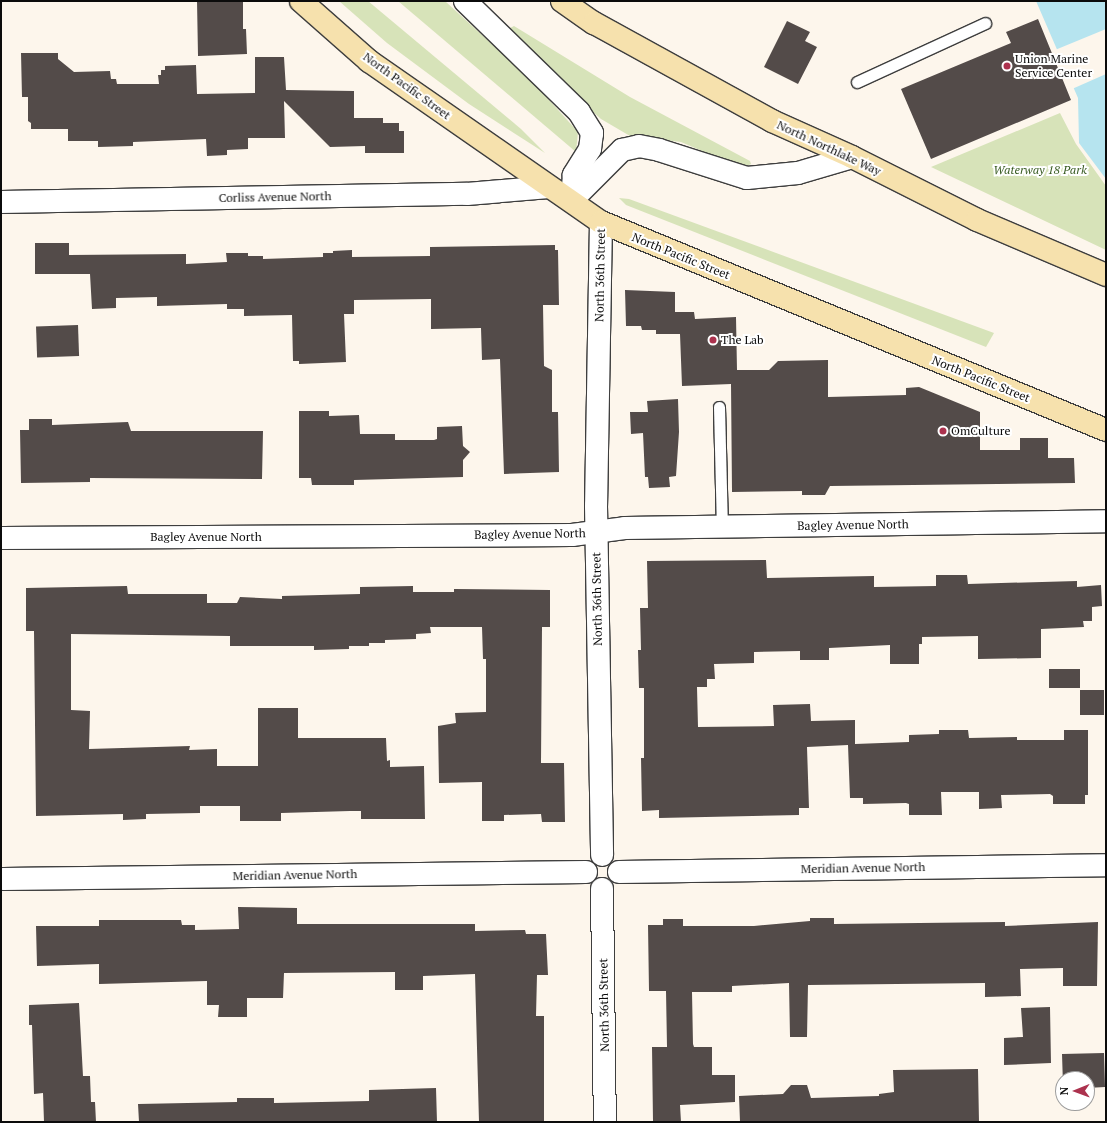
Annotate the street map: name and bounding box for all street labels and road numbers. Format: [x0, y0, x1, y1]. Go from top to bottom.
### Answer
street label: North Pacific Street [360, 49, 454, 123]
street label: North Northlake Way [775, 118, 883, 178]
street label: Corliss Avenue North [218, 189, 332, 205]
street label: North 36th Street [592, 228, 608, 322]
street label: North Pacific Street [630, 230, 732, 282]
street label: North Pacific Street [930, 353, 1032, 405]
street label: Bagley Avenue North [797, 517, 909, 533]
street label: Bagley Avenue North [474, 526, 586, 542]
street label: Bagley Avenue North [150, 530, 262, 544]
street label: North 36th Street [589, 552, 605, 646]
street label: Meridian Avenue North [801, 860, 925, 876]
street label: Meridian Avenue North [233, 867, 357, 883]
street label: North 36th Street [596, 958, 612, 1052]

